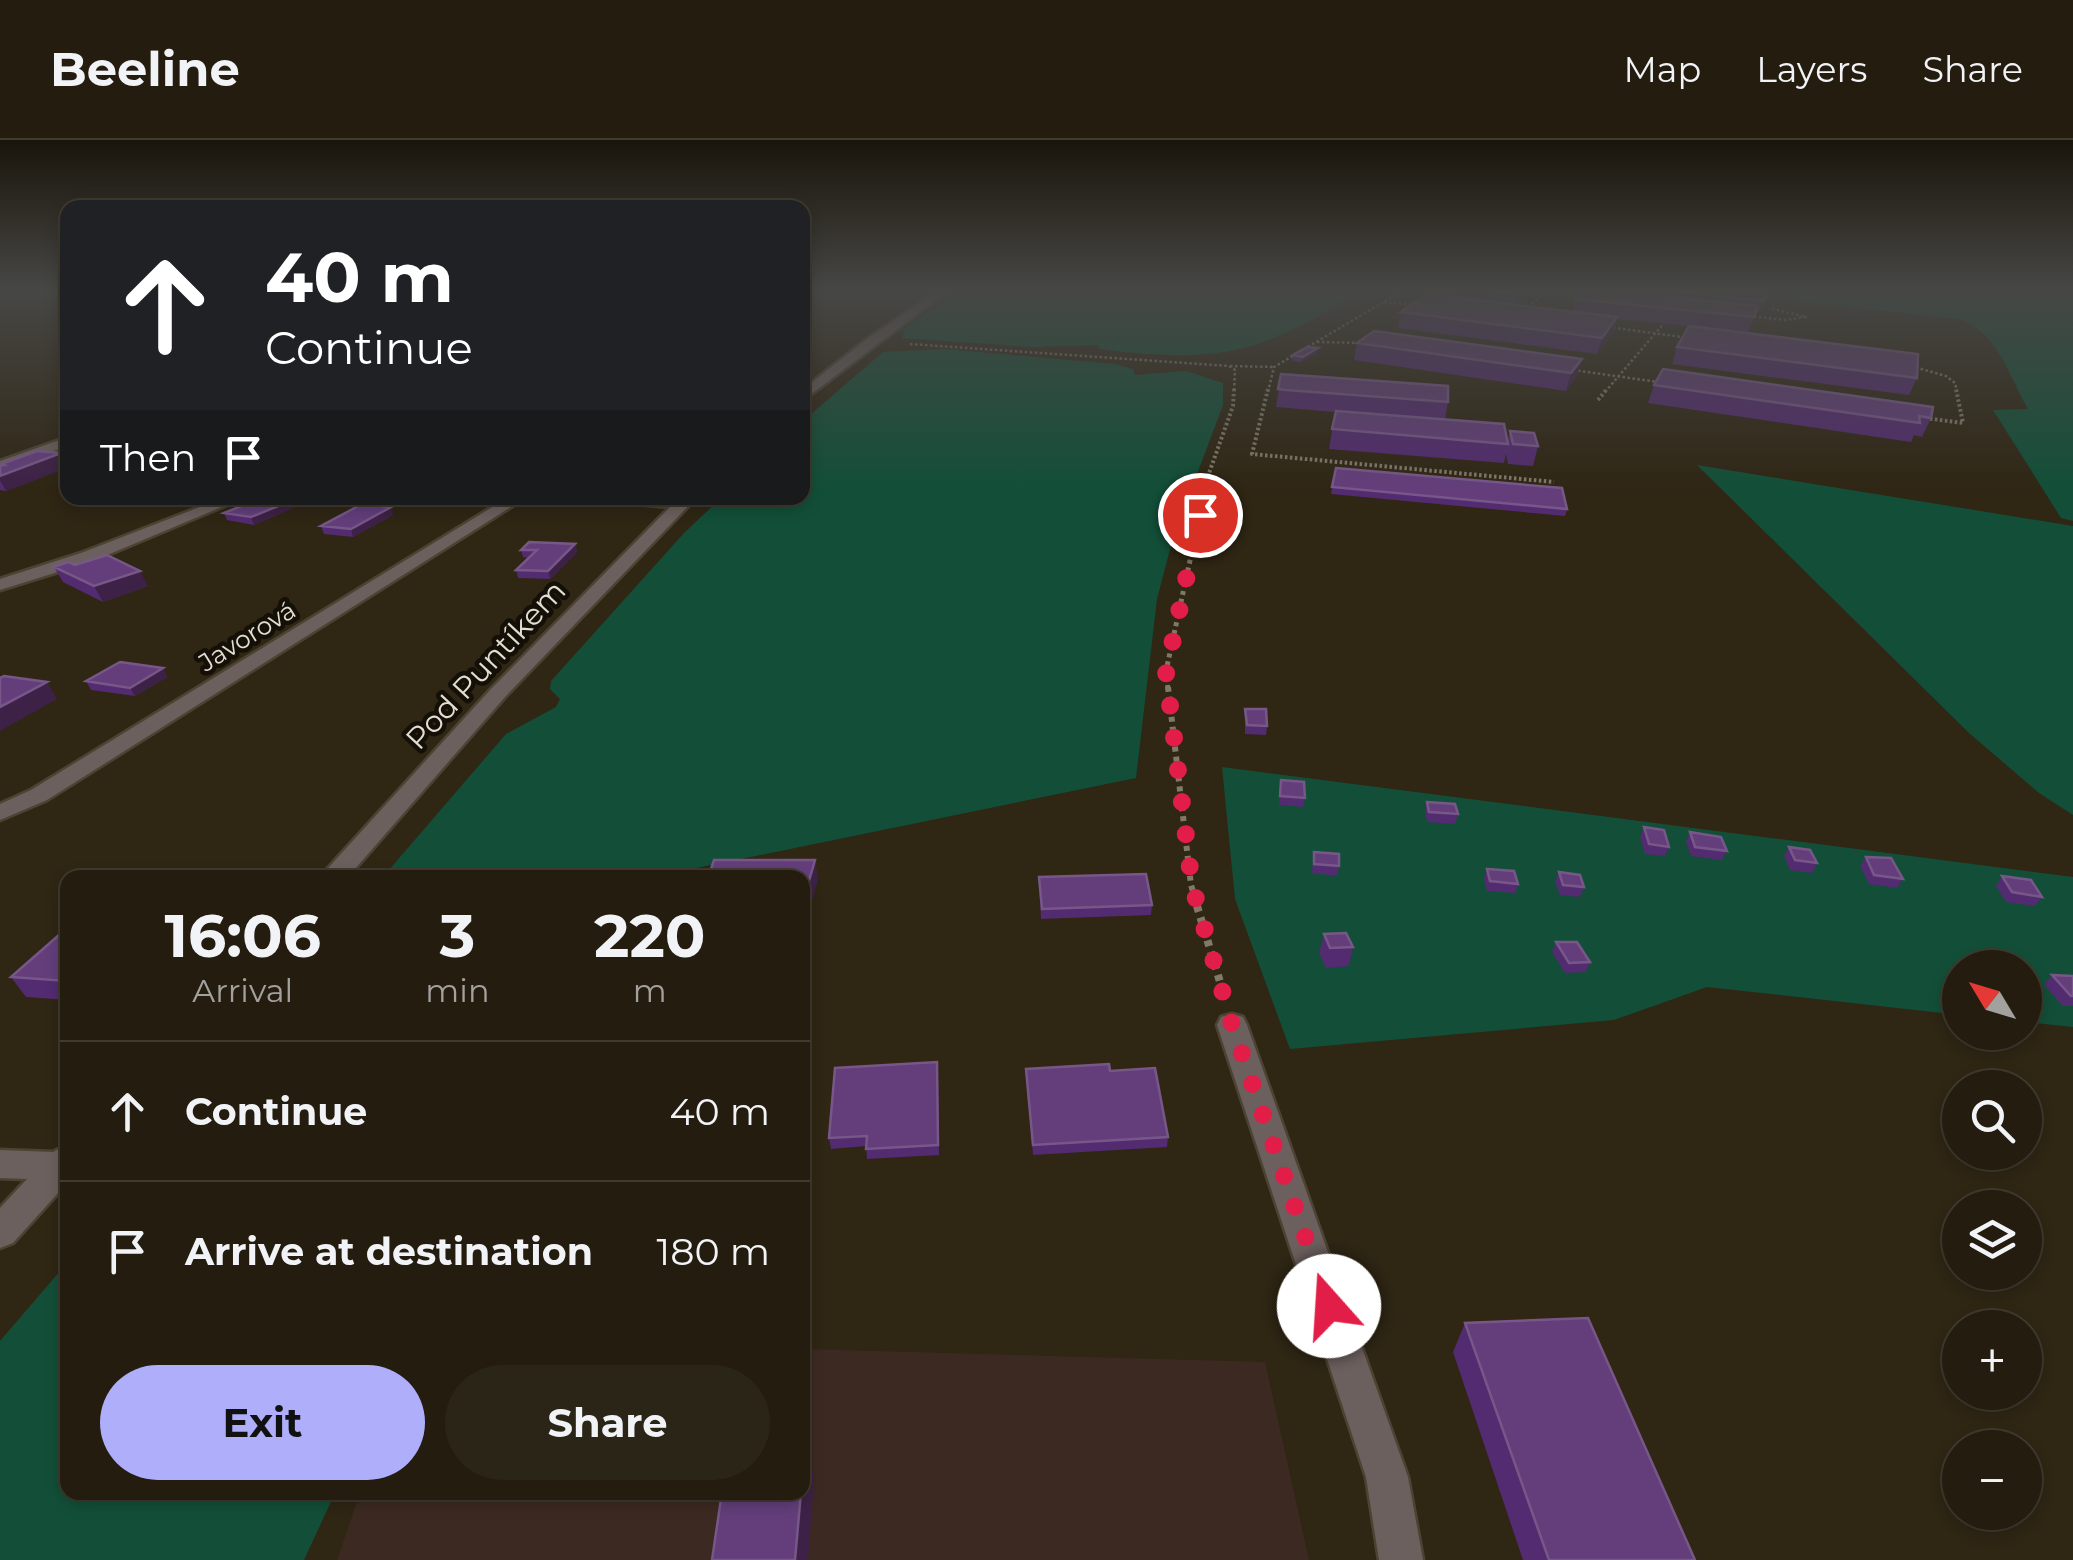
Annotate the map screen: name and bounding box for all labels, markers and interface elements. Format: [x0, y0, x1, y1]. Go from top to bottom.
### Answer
text: Beeline [50, 40, 240, 98]
text: Map [1623, 48, 1701, 91]
text: Layers [1756, 48, 1867, 91]
text: Share [1922, 48, 2023, 91]
text: 40 m [265, 234, 454, 320]
icon: ahead [100, 240, 230, 370]
text: Continue [265, 320, 473, 375]
icon: arrive [216, 430, 271, 485]
text: Then [100, 434, 196, 481]
pin [1158, 473, 1243, 558]
icon: arrive [1173, 488, 1228, 543]
street label: Pod Puntíkem [398, 572, 573, 757]
street label: Javorová [192, 594, 301, 678]
text: 16:06 [164, 899, 321, 972]
text: 3 [440, 899, 475, 972]
text: 220 [594, 899, 706, 972]
north arrow [1942, 950, 2042, 1050]
map controls [1942, 950, 2042, 1530]
text: Arrival [192, 971, 293, 1010]
text: min [425, 971, 490, 1010]
text: m [633, 971, 667, 1010]
button: search [1942, 1070, 2042, 1170]
icon: ahead [100, 1084, 155, 1139]
text: Continue [185, 1088, 367, 1135]
text: 40 m [669, 1088, 770, 1135]
button: layers [1942, 1190, 2042, 1290]
icon: arrive [100, 1224, 155, 1279]
text: Arrive at destination [185, 1228, 593, 1275]
text: 180 m [657, 1228, 770, 1275]
position arrow [1277, 1254, 1381, 1358]
button: + [1942, 1310, 2042, 1410]
button: Exit [100, 1365, 425, 1480]
button: Share [445, 1365, 770, 1480]
button: − [1942, 1430, 2042, 1530]

